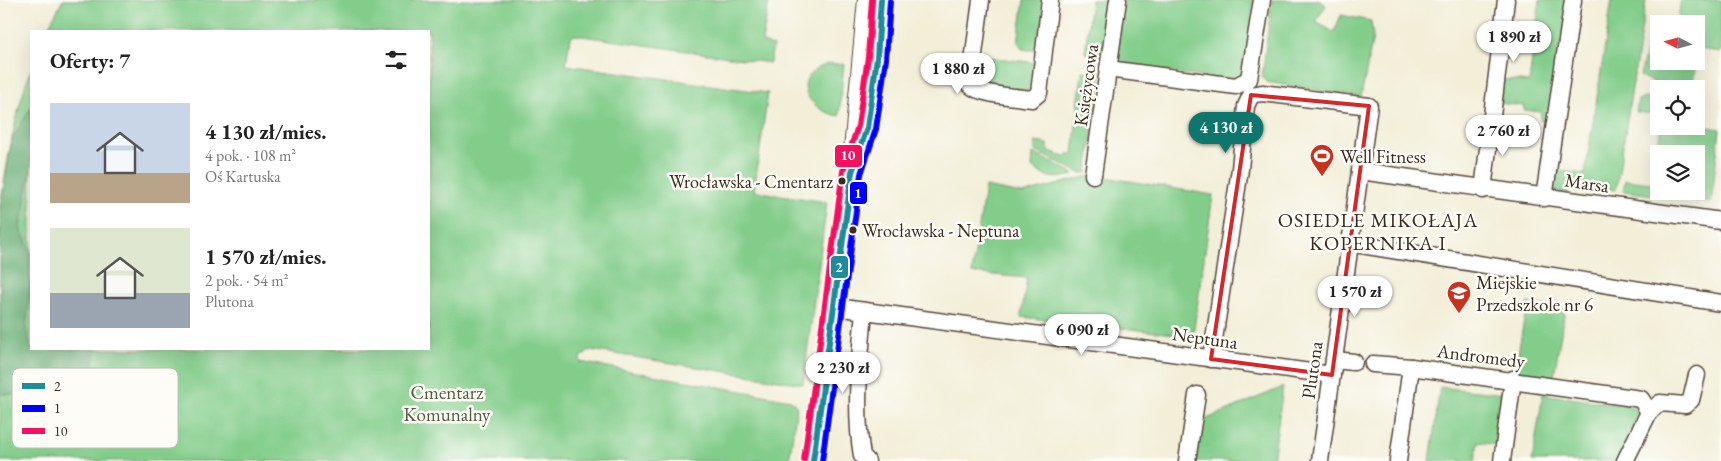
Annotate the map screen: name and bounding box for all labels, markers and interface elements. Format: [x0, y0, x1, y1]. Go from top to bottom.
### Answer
north arrow [1650, 15, 1705, 70]
map controls [1650, 15, 1705, 200]
pin: 1 890 zł [1462, 20, 1566, 63]
text: 1 890 zł [1487, 26, 1541, 47]
street label: Księżycowa [1068, 42, 1104, 128]
icon: filters [382, 46, 410, 74]
text: Oferty: 7 [50, 47, 130, 74]
pin: 1 880 zł [906, 52, 1010, 95]
text: 1 880 zł [931, 58, 985, 79]
button: locate [1650, 80, 1705, 135]
pin: 4 130 zł [1174, 112, 1278, 154]
pin: 2 760 zł [1451, 114, 1555, 157]
text: 4 130 zł [1199, 117, 1253, 138]
text: 4 130 zł/mies. [205, 118, 327, 145]
text: 2 760 zł [1476, 120, 1530, 141]
icon: home [90, 123, 150, 183]
sports icon: Well Fitness [1309, 143, 1335, 177]
line badge: 10 [834, 144, 863, 168]
place label: Well Fitness [1340, 144, 1426, 169]
text: 4 pok. · 108 m² [205, 145, 296, 166]
button: layers [1650, 145, 1705, 200]
text: 10 [841, 146, 856, 164]
text: Oś Kartuska [205, 166, 281, 187]
street label: Marsa [1563, 168, 1611, 199]
place label: Wrocławska - Cmentarz [669, 170, 833, 193]
marker: Wrocławska - Cmentarz [837, 176, 847, 186]
line badge: 1 [849, 181, 868, 205]
text: 1 [854, 184, 862, 202]
district label: OSIEDLE MIKOŁAJA KOPERNIKA I [1278, 207, 1478, 256]
place label: Wrocławska - Neptuna [862, 219, 1020, 242]
marker: Wrocławska - Neptuna [848, 225, 858, 235]
text: 1 570 zł/mies. [205, 243, 327, 270]
icon: home [90, 248, 150, 308]
line badge: 2 [830, 255, 849, 279]
text: 2 [835, 258, 843, 276]
text: 2 pok. · 54 m² [205, 270, 288, 291]
place label: Miejskie Przedszkole nr 6 [1476, 270, 1593, 317]
pin: 1 570 zł [1303, 276, 1407, 318]
school or university icon: Miejskie Przedszkole nr 6 [1446, 280, 1472, 314]
text: 1 570 zł [1328, 281, 1382, 302]
text: Plutona [205, 291, 254, 312]
pin: 6 090 zł [1030, 314, 1134, 356]
text: 6 090 zł [1055, 319, 1109, 340]
street label: Neptuna [1171, 321, 1240, 355]
street label: Andromedy [1435, 338, 1527, 374]
street label: Plutona [1296, 339, 1328, 400]
pin: 2 230 zł [791, 352, 895, 394]
text: 2 230 zł [816, 357, 870, 378]
legend [12, 368, 178, 448]
text: 2 [54, 377, 61, 395]
park label: Cmentarz Komunalny [404, 380, 491, 427]
text: 1 [54, 399, 61, 417]
text: 10 [54, 422, 68, 440]

